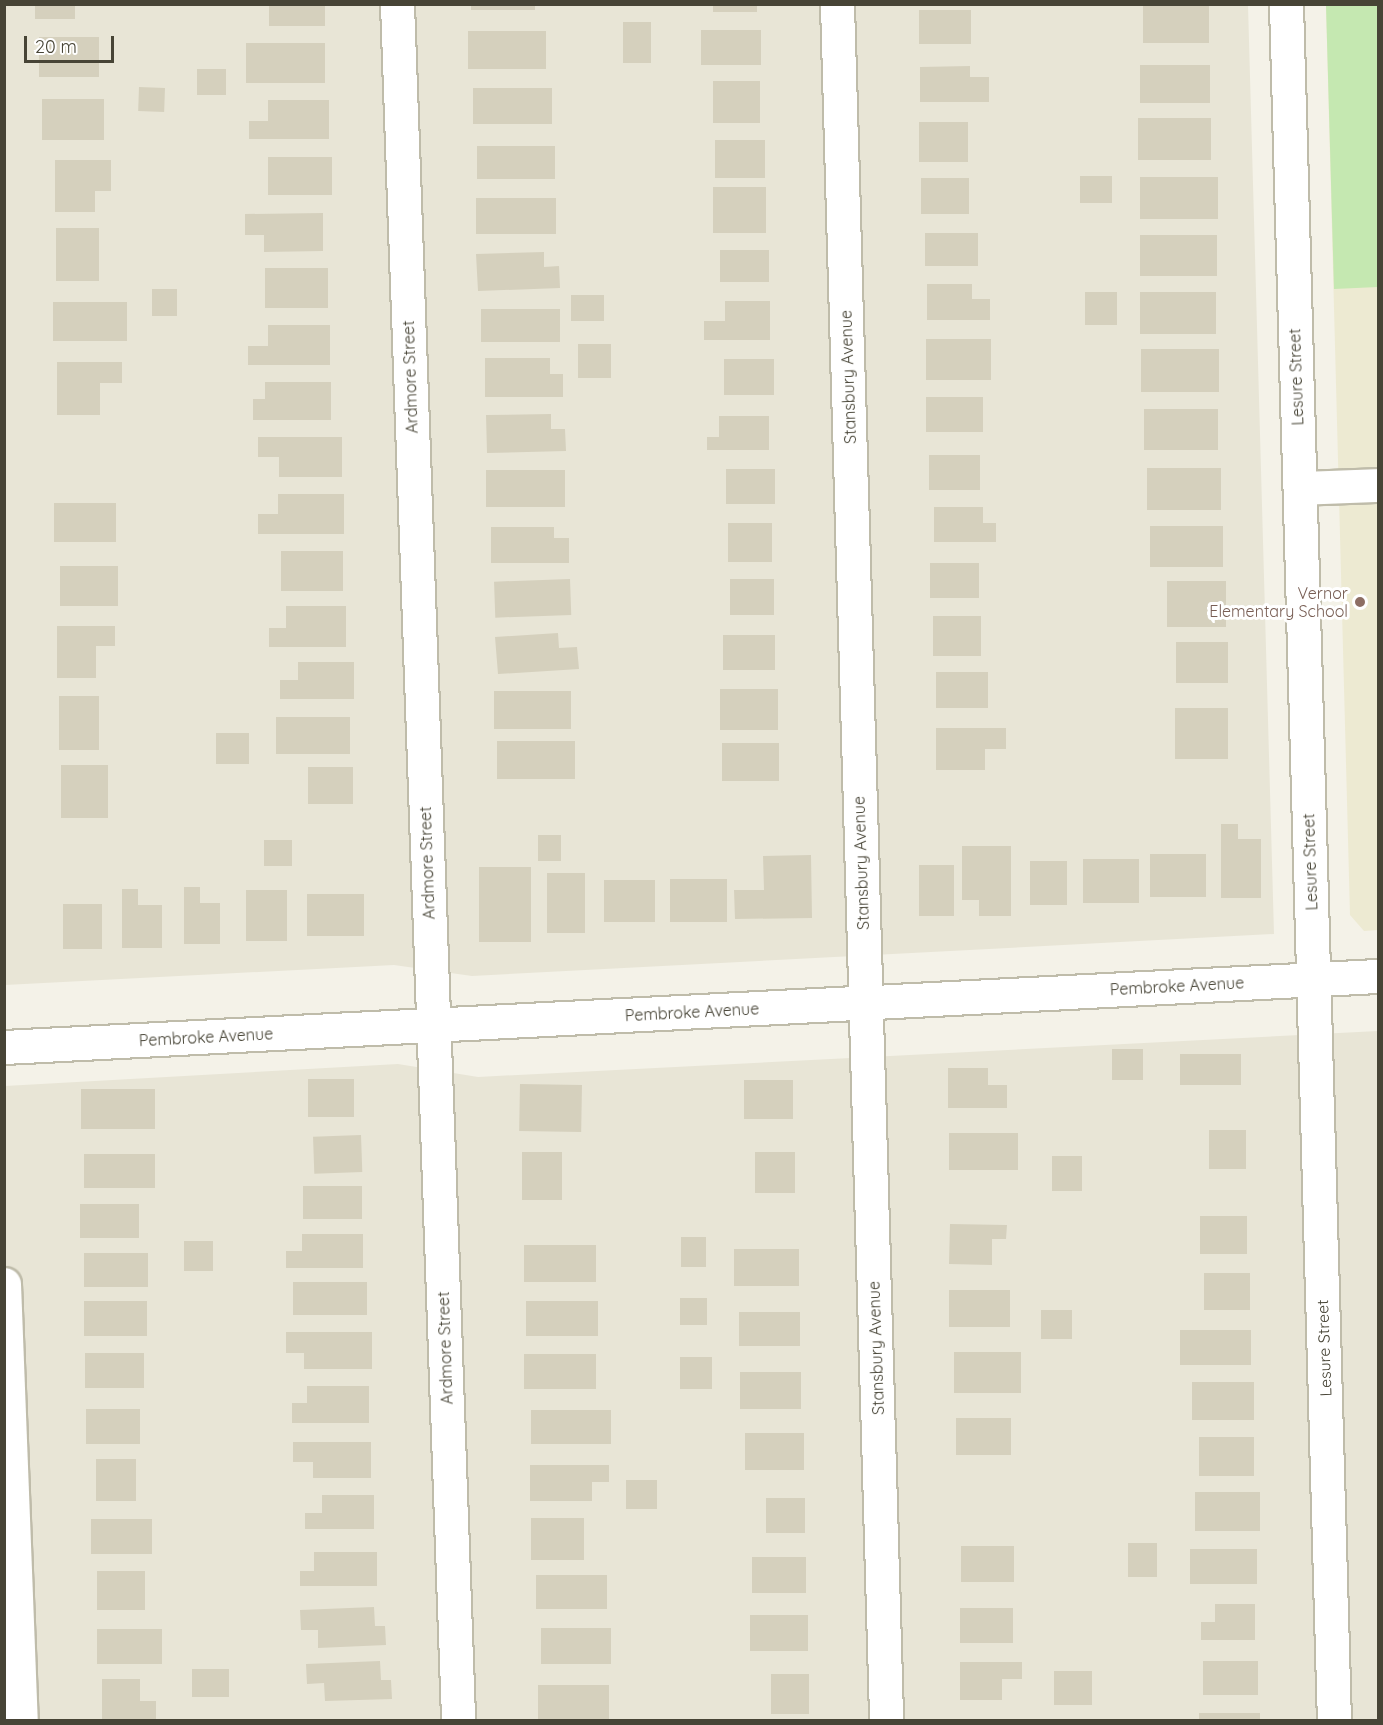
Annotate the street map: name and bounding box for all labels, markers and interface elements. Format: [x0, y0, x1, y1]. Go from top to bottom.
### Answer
scale bar [27, 24, 117, 62]
text: 20 m [35, 35, 77, 58]
street label: Stansbury Avenue [836, 310, 860, 444]
street label: Ardmore Street [398, 320, 422, 434]
street label: Lesure Street [1285, 328, 1307, 426]
place label: Vernor Elementary School [1209, 583, 1348, 621]
marker: Vernor Elementary School [1353, 595, 1367, 609]
street label: Stansbury Avenue [849, 796, 873, 930]
street label: Ardmore Street [415, 806, 439, 920]
street label: Lesure Street [1299, 813, 1321, 911]
street label: Pembroke Avenue [1109, 973, 1245, 999]
street label: Pembroke Avenue [624, 999, 760, 1025]
street label: Pembroke Avenue [138, 1024, 274, 1050]
street label: Stansbury Avenue [864, 1281, 888, 1415]
street label: Ardmore Street [433, 1291, 457, 1405]
street label: Lesure Street [1313, 1299, 1335, 1397]

